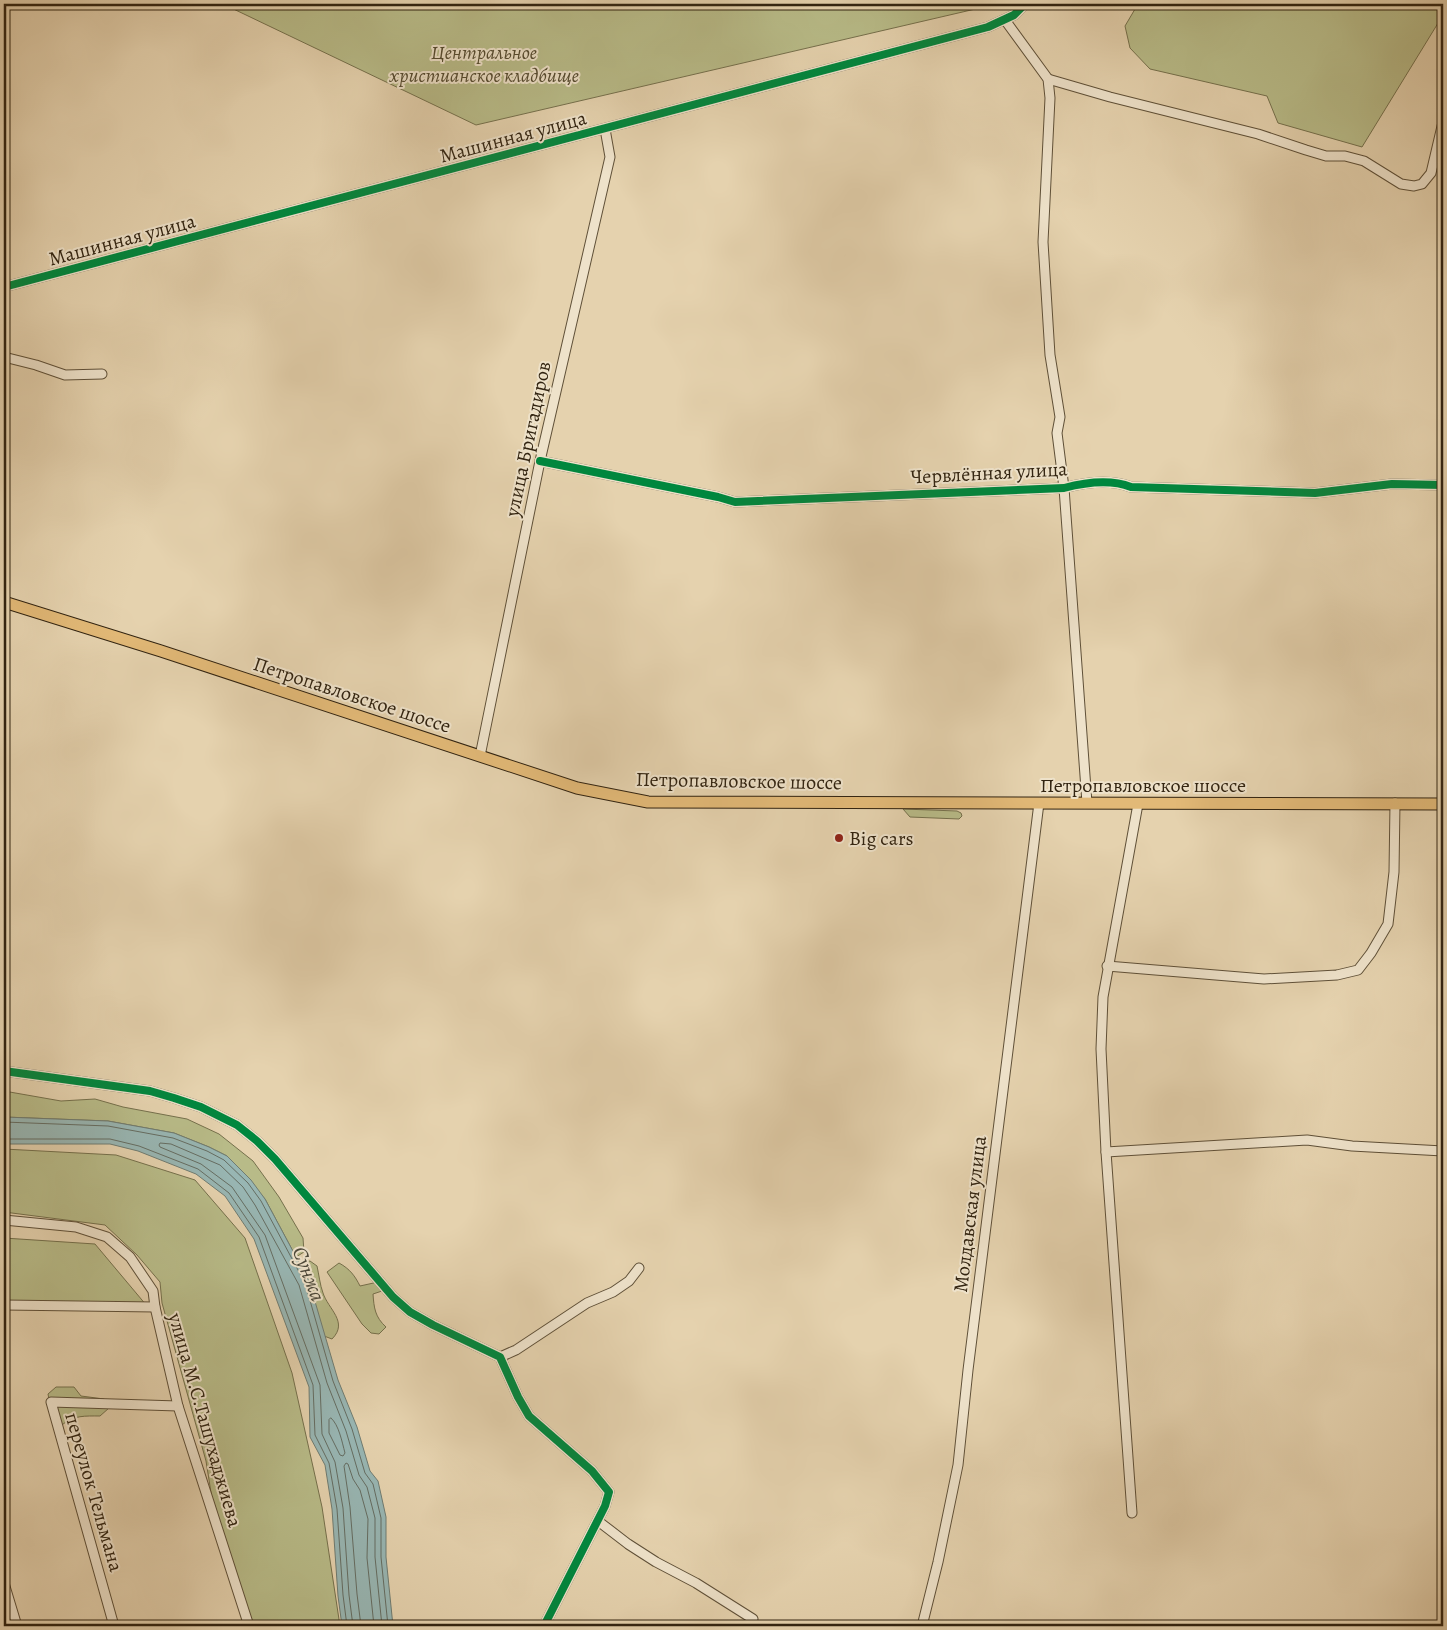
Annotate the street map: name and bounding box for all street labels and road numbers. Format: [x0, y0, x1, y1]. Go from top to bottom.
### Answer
street label: Машинная улица [436, 104, 590, 170]
street label: Машинная улица [45, 207, 199, 273]
street label: улица Бригадиров [498, 359, 558, 520]
street label: Червлённая улица [910, 455, 1069, 491]
street label: Петропавловское шоссе [250, 650, 454, 740]
street label: Петропавловское шоссе [636, 766, 842, 796]
street label: Петропавловское шоссе [1040, 772, 1246, 799]
street label: Молдавская улица [947, 1133, 993, 1294]
street label: улица М.С.Ташухаджиева [161, 1309, 249, 1531]
street label: переулок Тельмана [58, 1409, 130, 1576]

